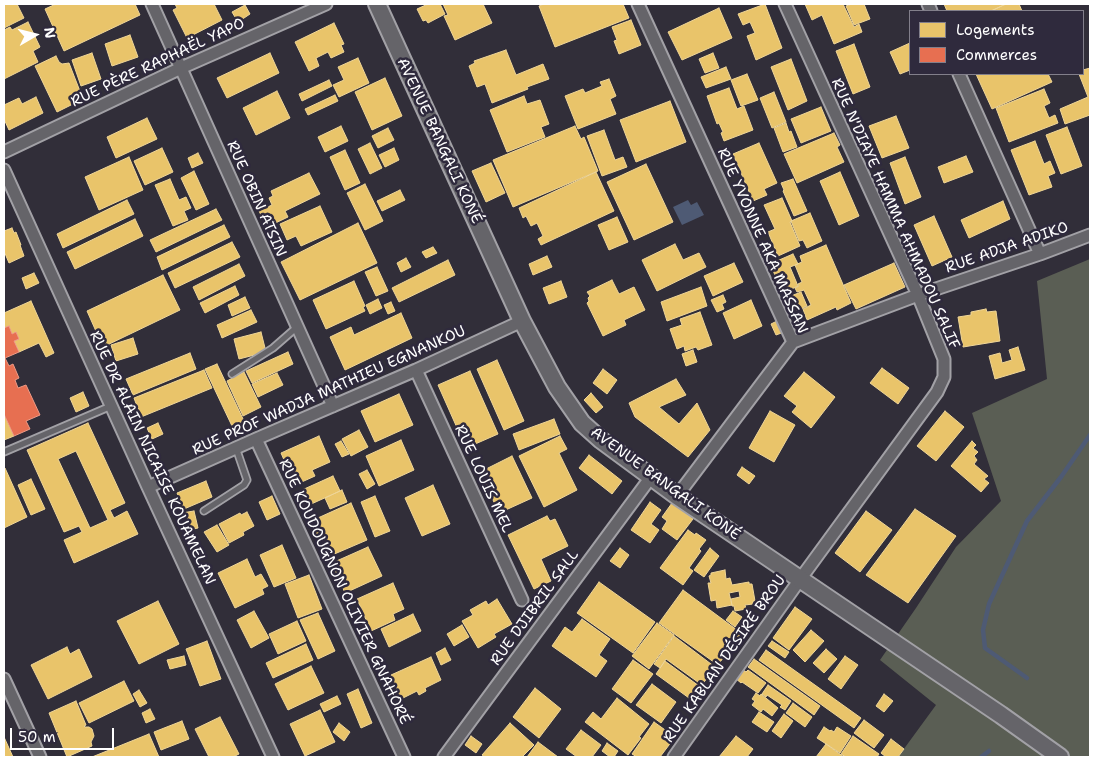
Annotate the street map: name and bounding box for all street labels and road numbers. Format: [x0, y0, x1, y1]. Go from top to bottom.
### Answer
street label: RUE PÈRE RAPHAËL YAPO [68, 15, 248, 111]
street label: AVENUE BANGALI KONÉ [393, 55, 485, 227]
street label: RUE N'DIAYE HAMMA AHMADOU SALIF [827, 76, 963, 352]
street label: RUE OBIN ATSIN [222, 138, 290, 260]
street label: RUE YVONNE AKA MASSAN [713, 145, 811, 337]
street label: RUE ADJA ADIKO [943, 218, 1071, 278]
street label: RUE PROF WADJA MATHIEU EGNANKOU [190, 322, 468, 460]
street label: RUE DR ALAIN NICAISE KOUAMELAN [85, 328, 219, 588]
street label: RUE LOUIS MEL [450, 422, 516, 536]
street label: AVENUE BANGALI KONÉ [587, 424, 743, 544]
street label: RUE KOUDOUGNON OLIVIER GNAHORÉ [274, 456, 414, 728]
street label: RUE DJIBRIL SALL [487, 547, 583, 669]
street label: RUE KABLAN DÉSIRÉ BROU [660, 572, 790, 746]

